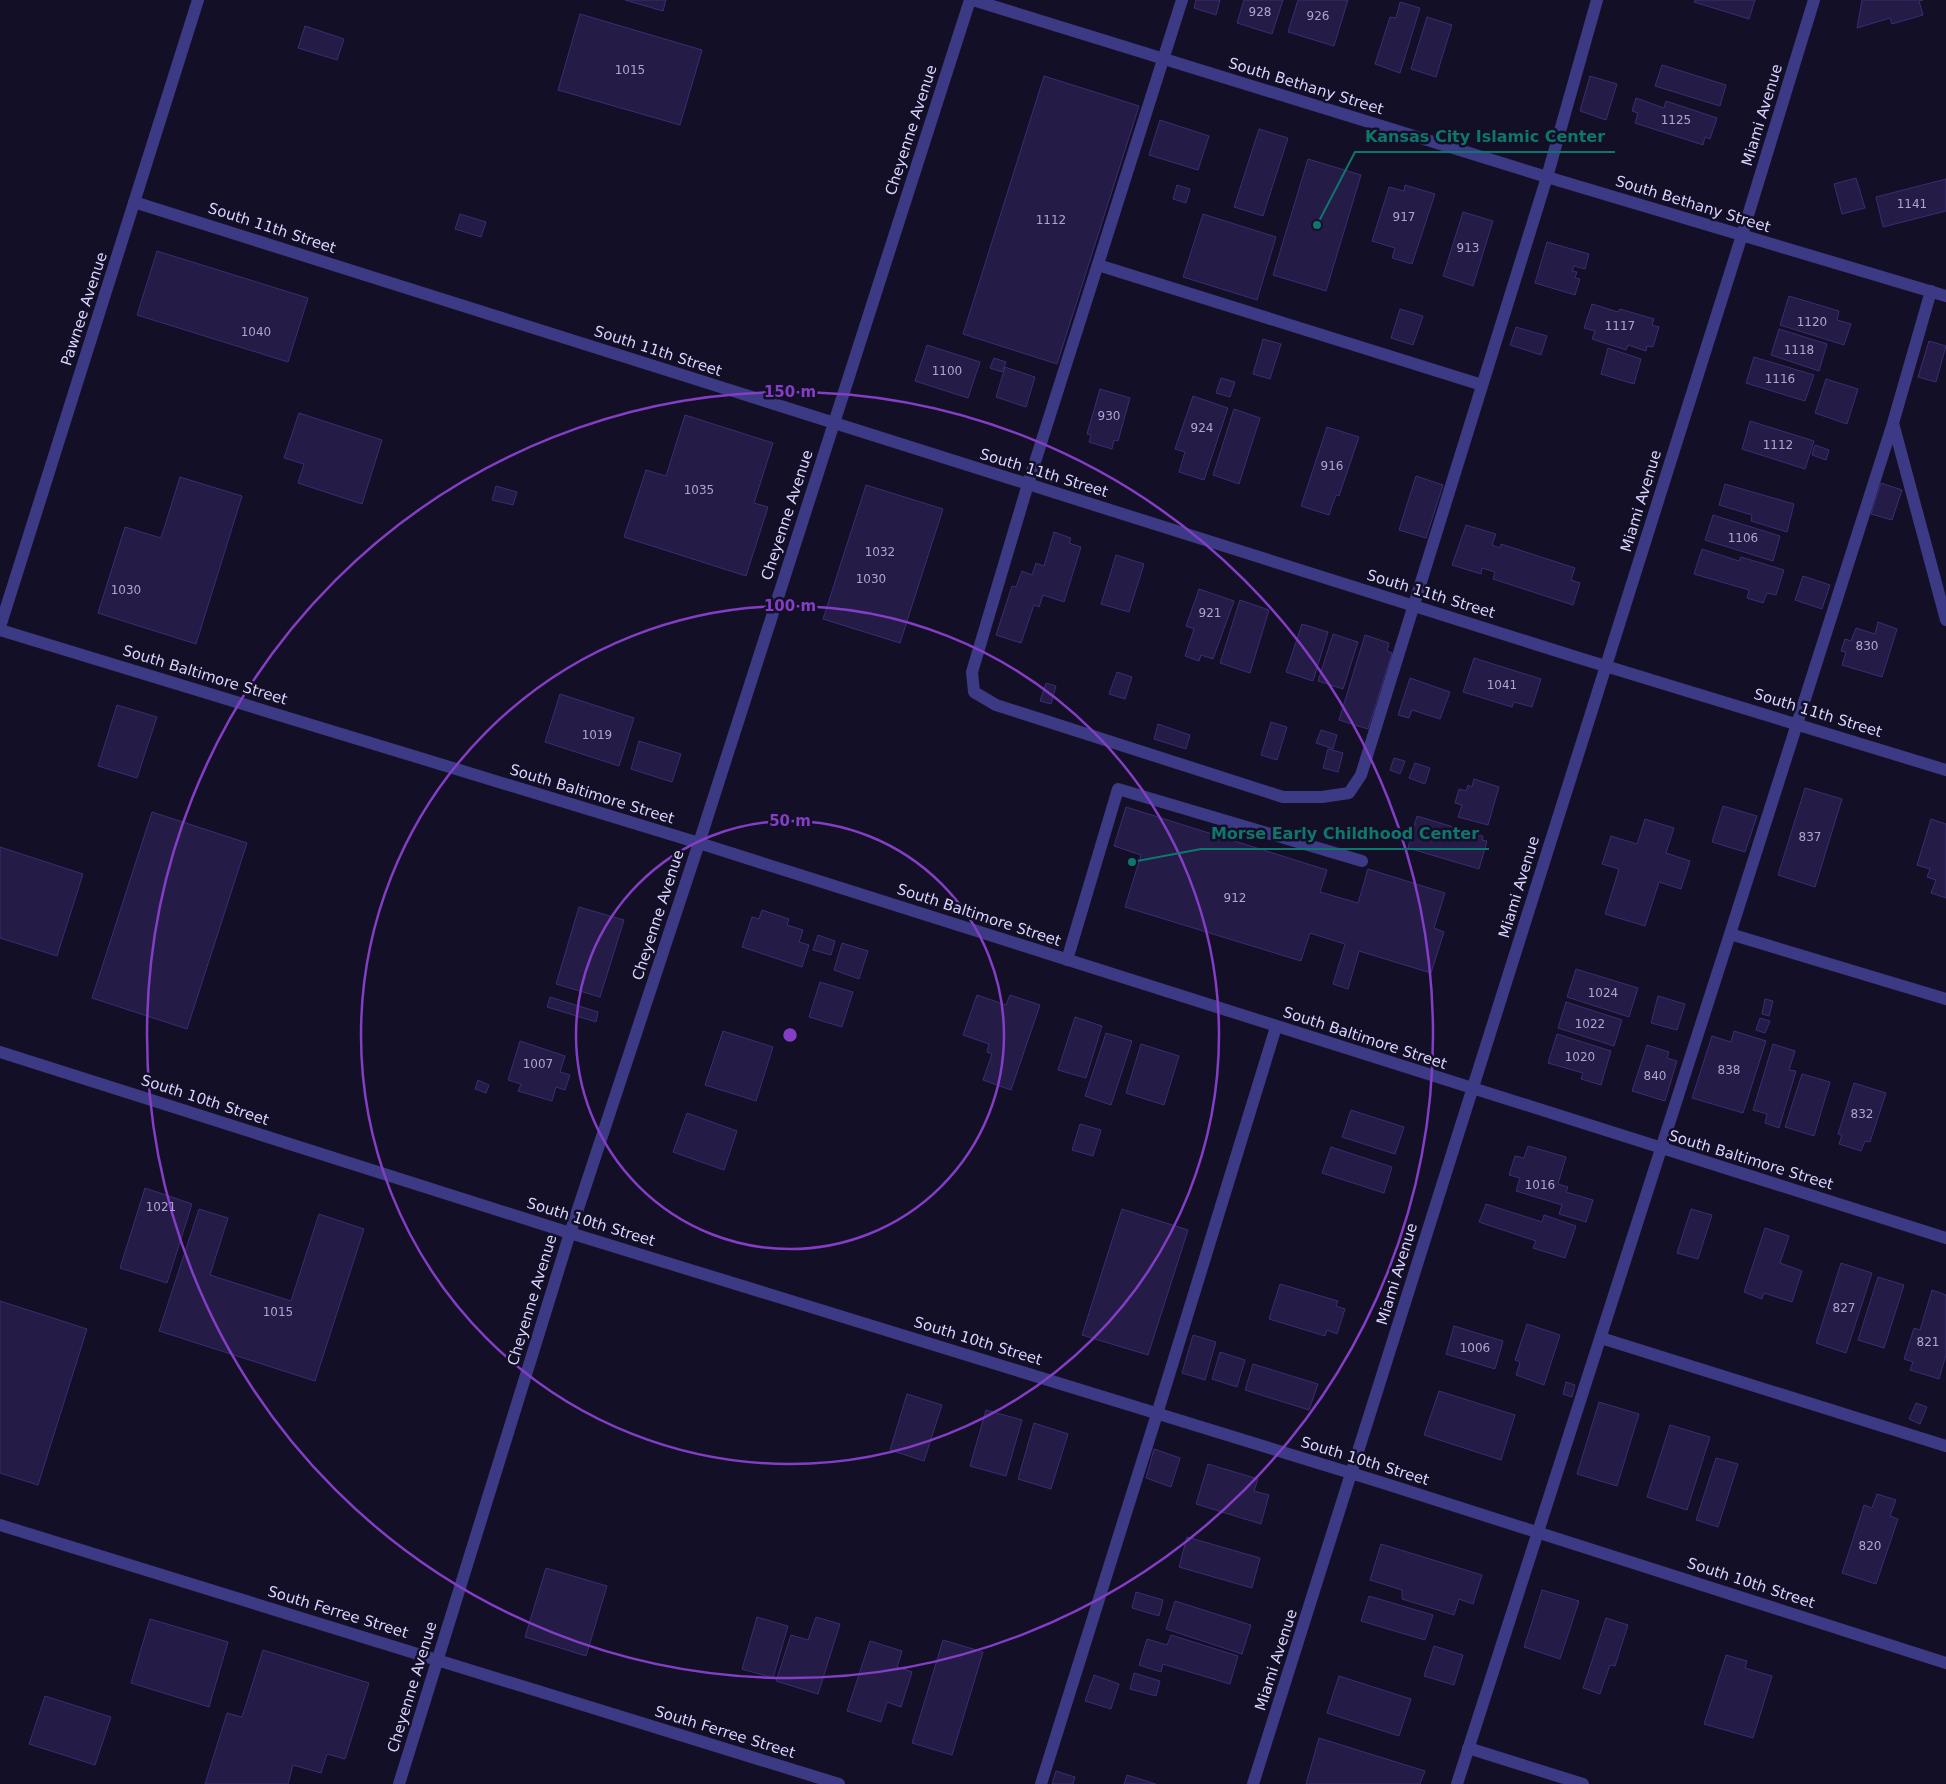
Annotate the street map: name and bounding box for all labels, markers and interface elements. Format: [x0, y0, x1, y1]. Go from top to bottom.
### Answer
house number: 928 [1249, 5, 1271, 19]
house number: 926 [1307, 9, 1329, 23]
street label: South Bethany Street [1226, 54, 1386, 118]
street label: Miami Avenue [1738, 62, 1786, 168]
house number: 1015 [615, 63, 645, 77]
street label: Cheyenne Avenue [881, 63, 941, 197]
house number: 1125 [1661, 113, 1691, 127]
callout: Kansas City Islamic Center [1355, 121, 1615, 152]
text: Kansas City Islamic Center [1365, 127, 1605, 146]
street label: South Bethany Street [1613, 172, 1773, 236]
house number: 1141 [1897, 197, 1927, 211]
street label: South 11th Street [206, 199, 338, 257]
house number: 917 [1393, 210, 1415, 224]
house number: 1112 [1036, 213, 1066, 227]
house number: 913 [1457, 241, 1479, 255]
street label: Pawnee Avenue [57, 250, 111, 368]
house number: 1120 [1797, 315, 1827, 329]
house number: 1117 [1605, 319, 1635, 333]
street label: South 11th Street [592, 322, 724, 380]
house number: 1040 [241, 325, 271, 339]
house number: 1118 [1784, 343, 1814, 357]
house number: 1100 [932, 364, 962, 378]
house number: 1116 [1765, 372, 1795, 386]
text: 150 m [764, 383, 816, 401]
house number: 930 [1098, 409, 1120, 423]
house number: 924 [1191, 421, 1213, 435]
house number: 1112 [1763, 438, 1793, 452]
street label: South 11th Street [978, 445, 1110, 501]
street label: Cheyenne Avenue [757, 448, 817, 582]
street label: Miami Avenue [1617, 448, 1665, 554]
house number: 916 [1321, 459, 1343, 473]
house number: 1035 [684, 483, 714, 497]
house number: 1106 [1728, 531, 1758, 545]
house number: 1032 [865, 545, 895, 559]
street label: South 11th Street [1365, 566, 1497, 622]
house number: 1030 [856, 572, 886, 586]
house number: 1030 [111, 583, 141, 597]
text: 100 m [764, 597, 816, 615]
house number: 921 [1199, 606, 1221, 620]
house number: 830 [1856, 639, 1878, 653]
street label: South Baltimore Street [120, 641, 290, 709]
house number: 1041 [1487, 678, 1517, 692]
street label: South 11th Street [1752, 685, 1884, 741]
house number: 1019 [582, 728, 612, 742]
street label: South Baltimore Street [507, 760, 677, 828]
text: 50 m [769, 812, 811, 830]
callout: Morse Early Childhood Center [1201, 818, 1489, 849]
text: Morse Early Childhood Center [1211, 824, 1479, 843]
house number: 837 [1799, 830, 1821, 844]
street label: Miami Avenue [1495, 834, 1543, 940]
street label: Cheyenne Avenue [628, 848, 688, 982]
street label: South Baltimore Street [895, 880, 1063, 950]
house number: 912 [1224, 891, 1246, 905]
house number: 1024 [1588, 986, 1618, 1000]
street label: South Baltimore Street [1281, 1003, 1449, 1073]
house number: 1022 [1575, 1017, 1605, 1031]
centre of rings [781, 1026, 799, 1044]
house number: 1020 [1565, 1050, 1595, 1064]
house number: 1007 [523, 1057, 553, 1071]
house number: 838 [1718, 1063, 1740, 1077]
house number: 840 [1644, 1069, 1666, 1083]
street label: South 10th Street [139, 1071, 271, 1129]
house number: 832 [1851, 1107, 1873, 1121]
street label: South Baltimore Street [1666, 1126, 1836, 1194]
house number: 1016 [1525, 1178, 1555, 1192]
street label: South 10th Street [525, 1194, 657, 1250]
house number: 1021 [146, 1200, 176, 1214]
street label: Miami Avenue [1373, 1221, 1421, 1327]
street label: Cheyenne Avenue [504, 1232, 560, 1368]
house number: 827 [1833, 1301, 1855, 1315]
house number: 1015 [263, 1305, 293, 1319]
street label: South 10th Street [912, 1313, 1044, 1369]
house number: 821 [1917, 1335, 1939, 1349]
house number: 1006 [1460, 1341, 1490, 1355]
street label: South 10th Street [1299, 1433, 1431, 1489]
house number: 820 [1859, 1539, 1881, 1553]
street label: South 10th Street [1685, 1554, 1817, 1612]
street label: South Ferree Street [266, 1582, 411, 1642]
street label: Miami Avenue [1251, 1607, 1301, 1713]
street label: Cheyenne Avenue [384, 1619, 440, 1755]
street label: South Ferree Street [653, 1702, 798, 1762]

